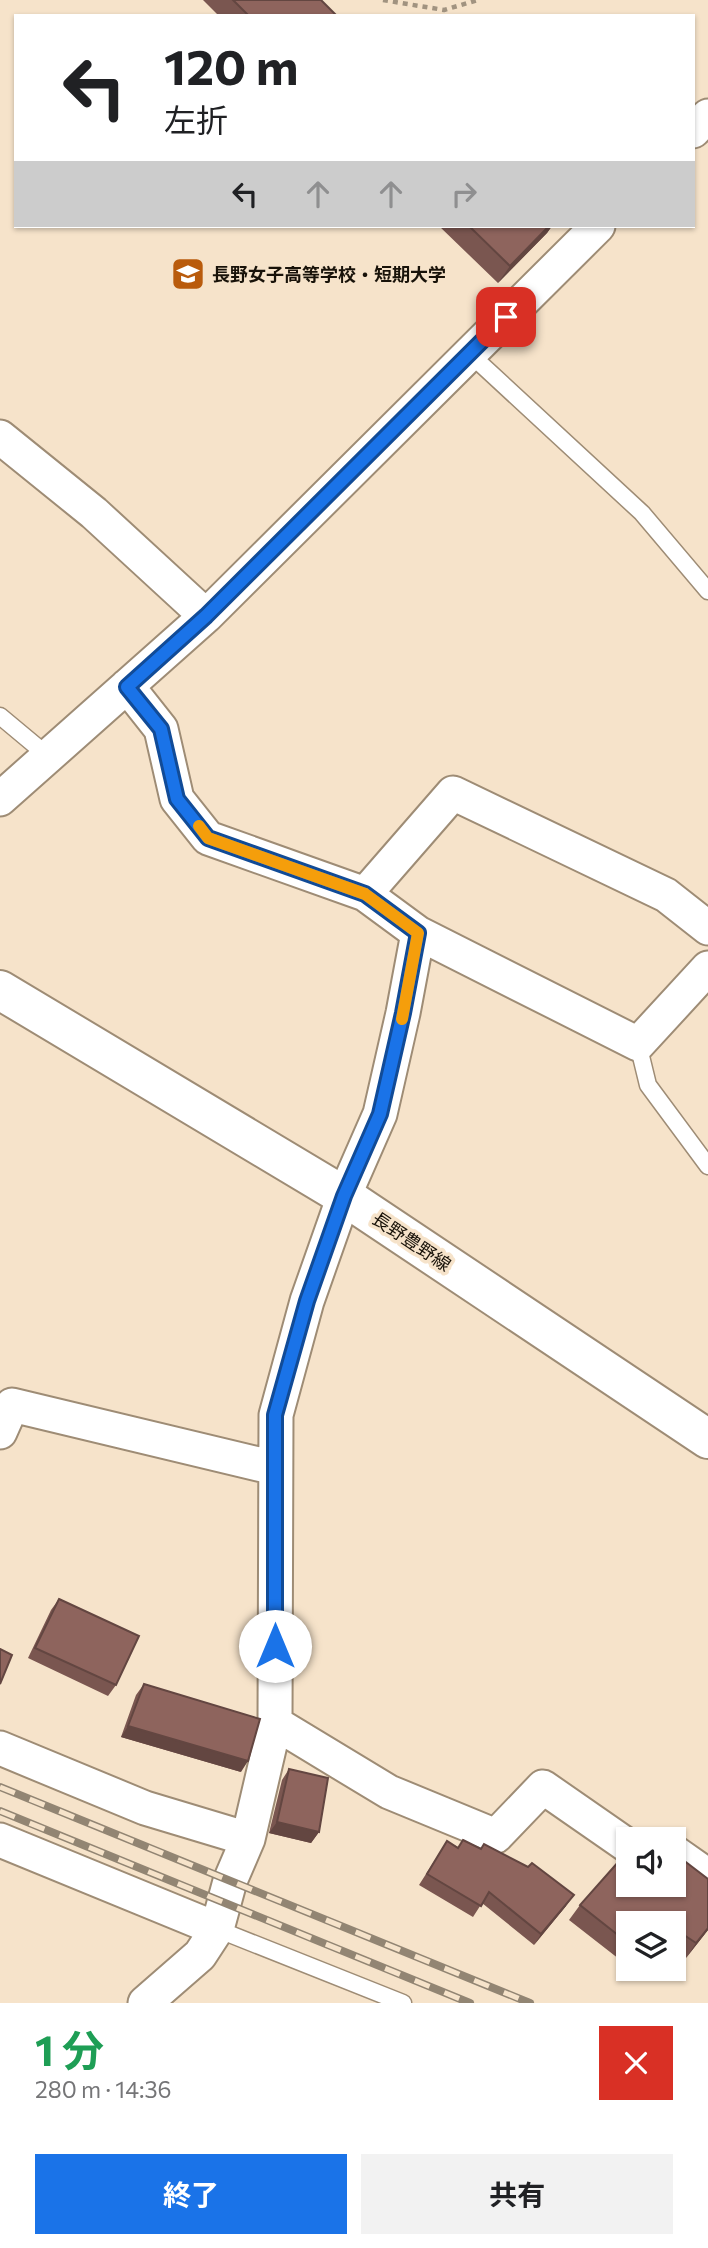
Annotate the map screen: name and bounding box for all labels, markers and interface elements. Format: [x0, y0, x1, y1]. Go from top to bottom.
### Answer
text: 120 m [164, 35, 298, 95]
icon: left [49, 42, 140, 133]
text: 左折 [164, 99, 228, 139]
icon: left [226, 175, 264, 213]
icon: ahead [299, 175, 337, 213]
icon: ahead [372, 175, 410, 213]
icon: right [445, 175, 483, 213]
school or university icon: 長野女子高等学校・短期大学 [169, 255, 207, 293]
place label: 長野女子高等学校・短期大学 [212, 263, 446, 285]
pin [476, 287, 536, 347]
icon: arrive [487, 298, 525, 336]
street label: 長野豊野線 [369, 1207, 455, 1275]
position arrow [238, 1609, 312, 1683]
map controls [616, 1827, 686, 1981]
button: sound [616, 1827, 686, 1897]
button: layers [616, 1911, 686, 1981]
text: 1 分 [35, 2023, 104, 2075]
button: close [599, 2026, 673, 2100]
text: 280 m · 14:36 [35, 2075, 172, 2103]
button: 終了 [35, 2154, 347, 2234]
button: 共有 [361, 2154, 673, 2234]

